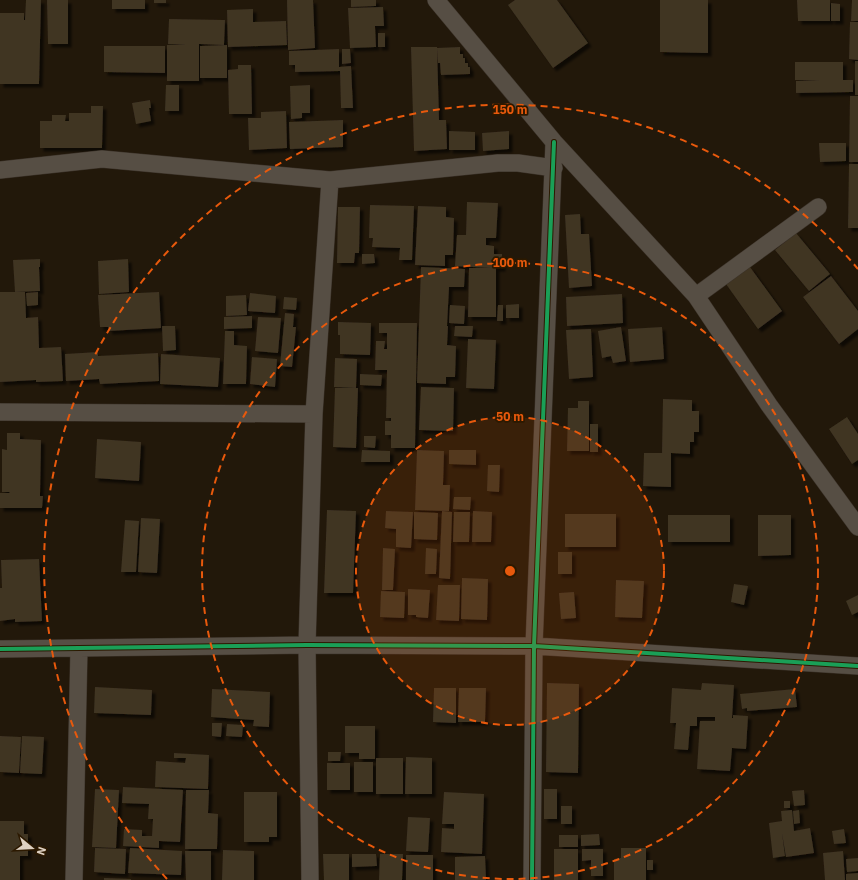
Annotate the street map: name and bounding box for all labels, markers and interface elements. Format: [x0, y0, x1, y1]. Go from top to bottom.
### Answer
text: 150 m [492, 102, 528, 117]
text: 100 m [492, 255, 528, 270]
text: 50 m [496, 409, 524, 424]
centre of rings [503, 564, 517, 578]
north arrow [12, 828, 52, 868]
text: N [34, 845, 49, 857]

